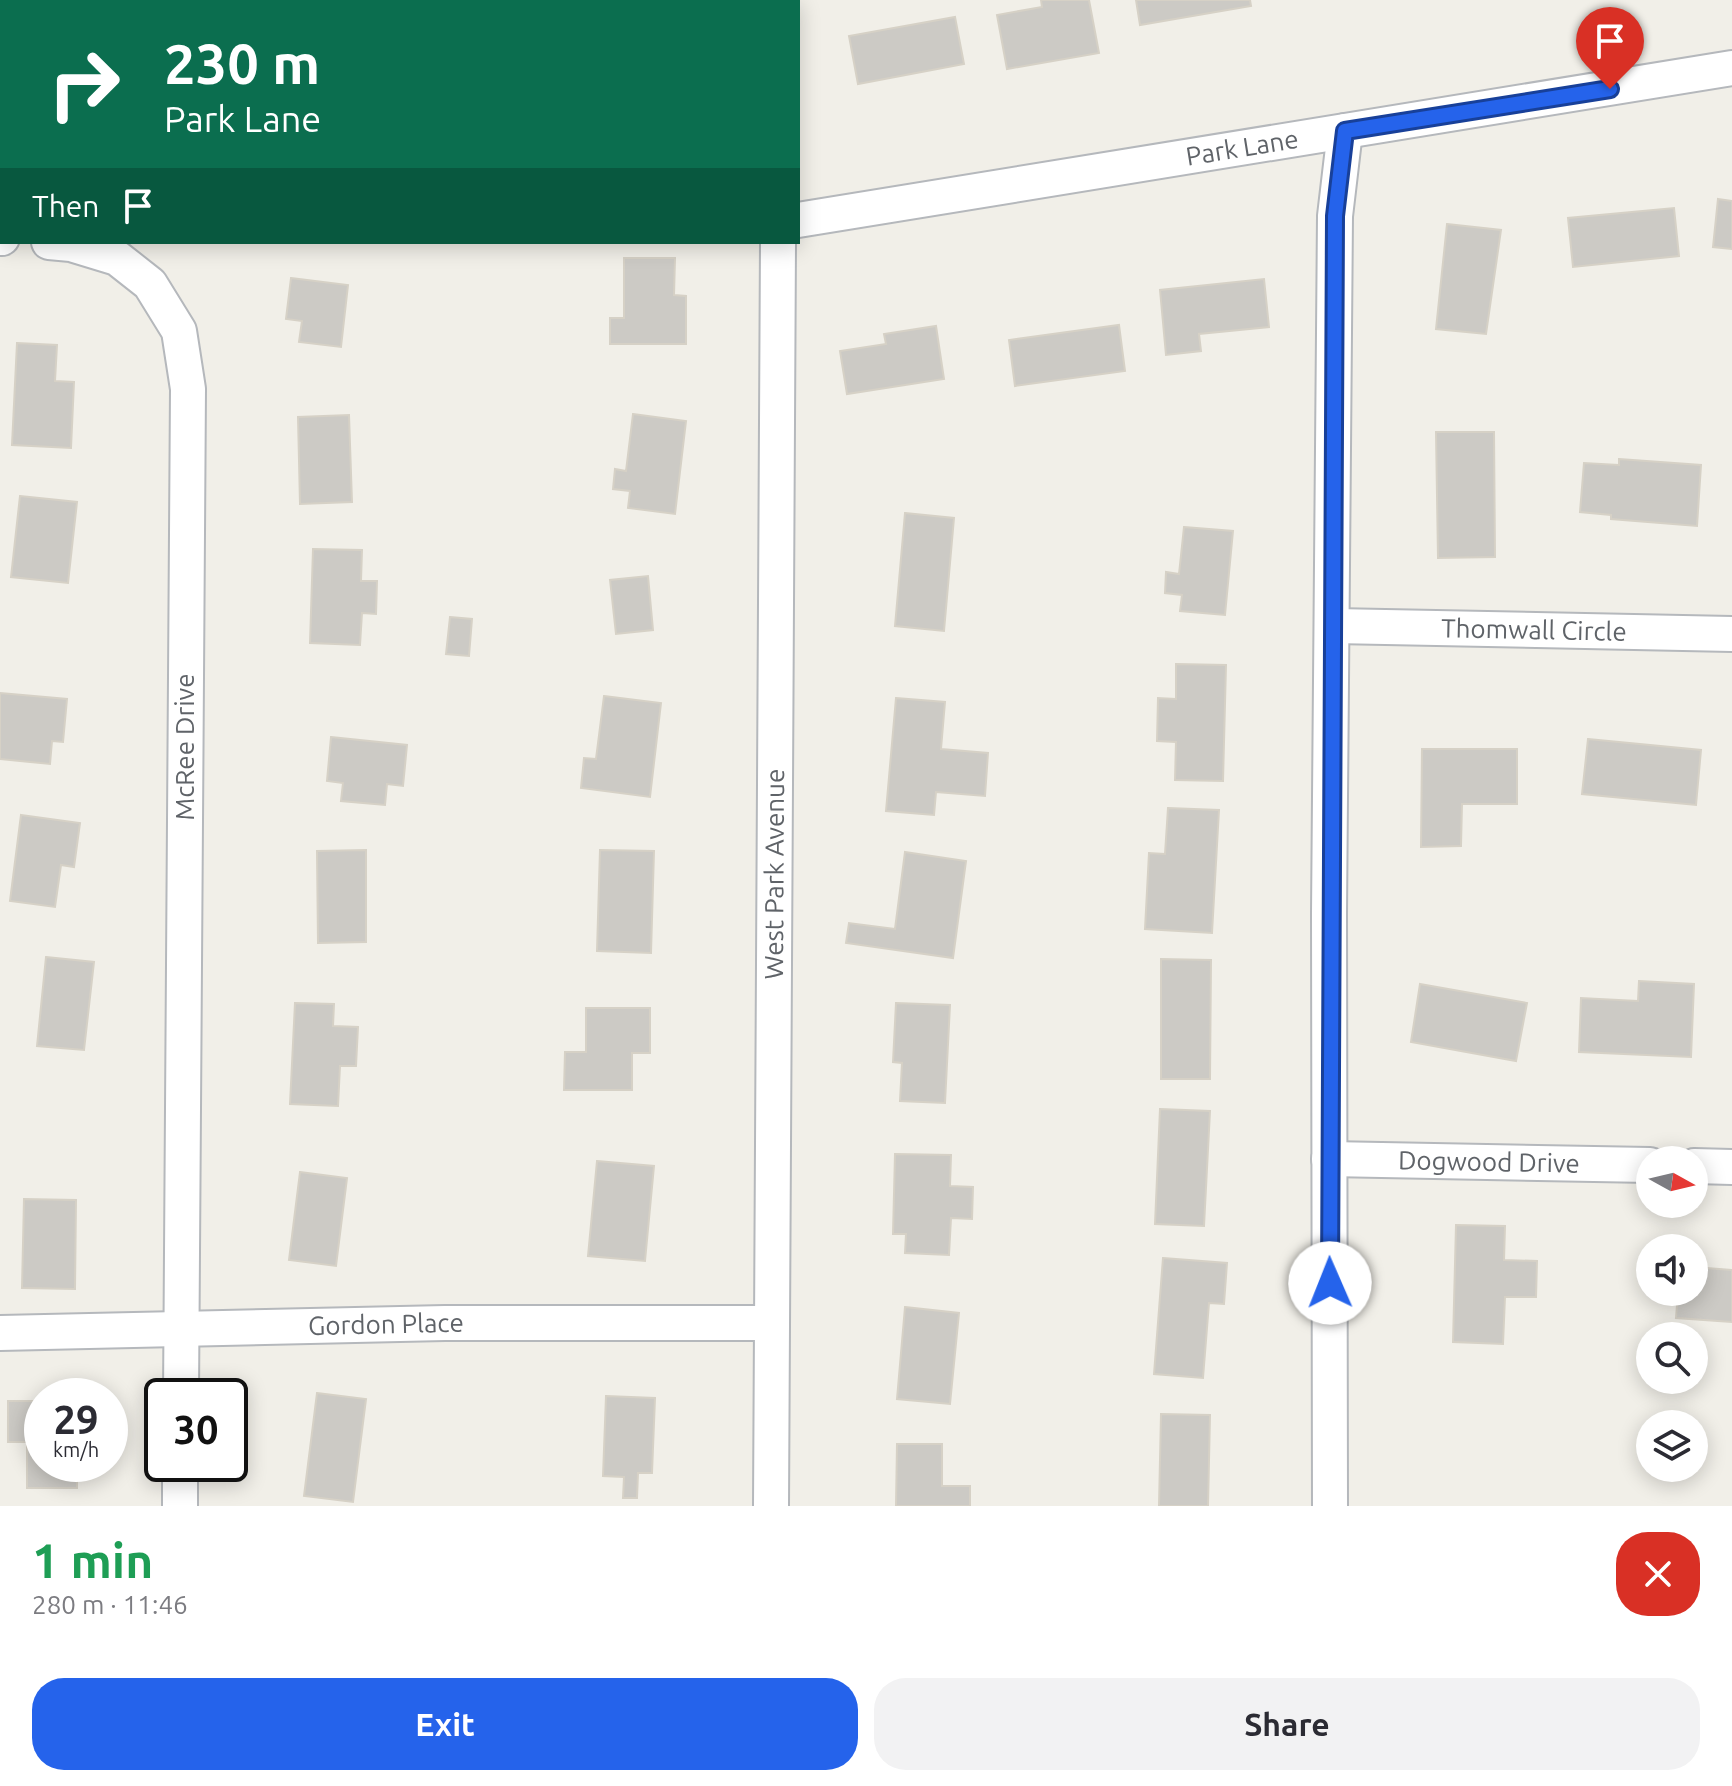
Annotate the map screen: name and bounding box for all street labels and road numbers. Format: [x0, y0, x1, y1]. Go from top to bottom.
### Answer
street label: Park Lane [1184, 124, 1300, 171]
street label: Thomwall Circle [1441, 613, 1627, 646]
street label: McRee Drive [170, 674, 199, 820]
street label: West Park Avenue [759, 769, 789, 979]
street label: Dogwood Drive [1398, 1145, 1580, 1178]
street label: Gordon Place [308, 1308, 464, 1340]

